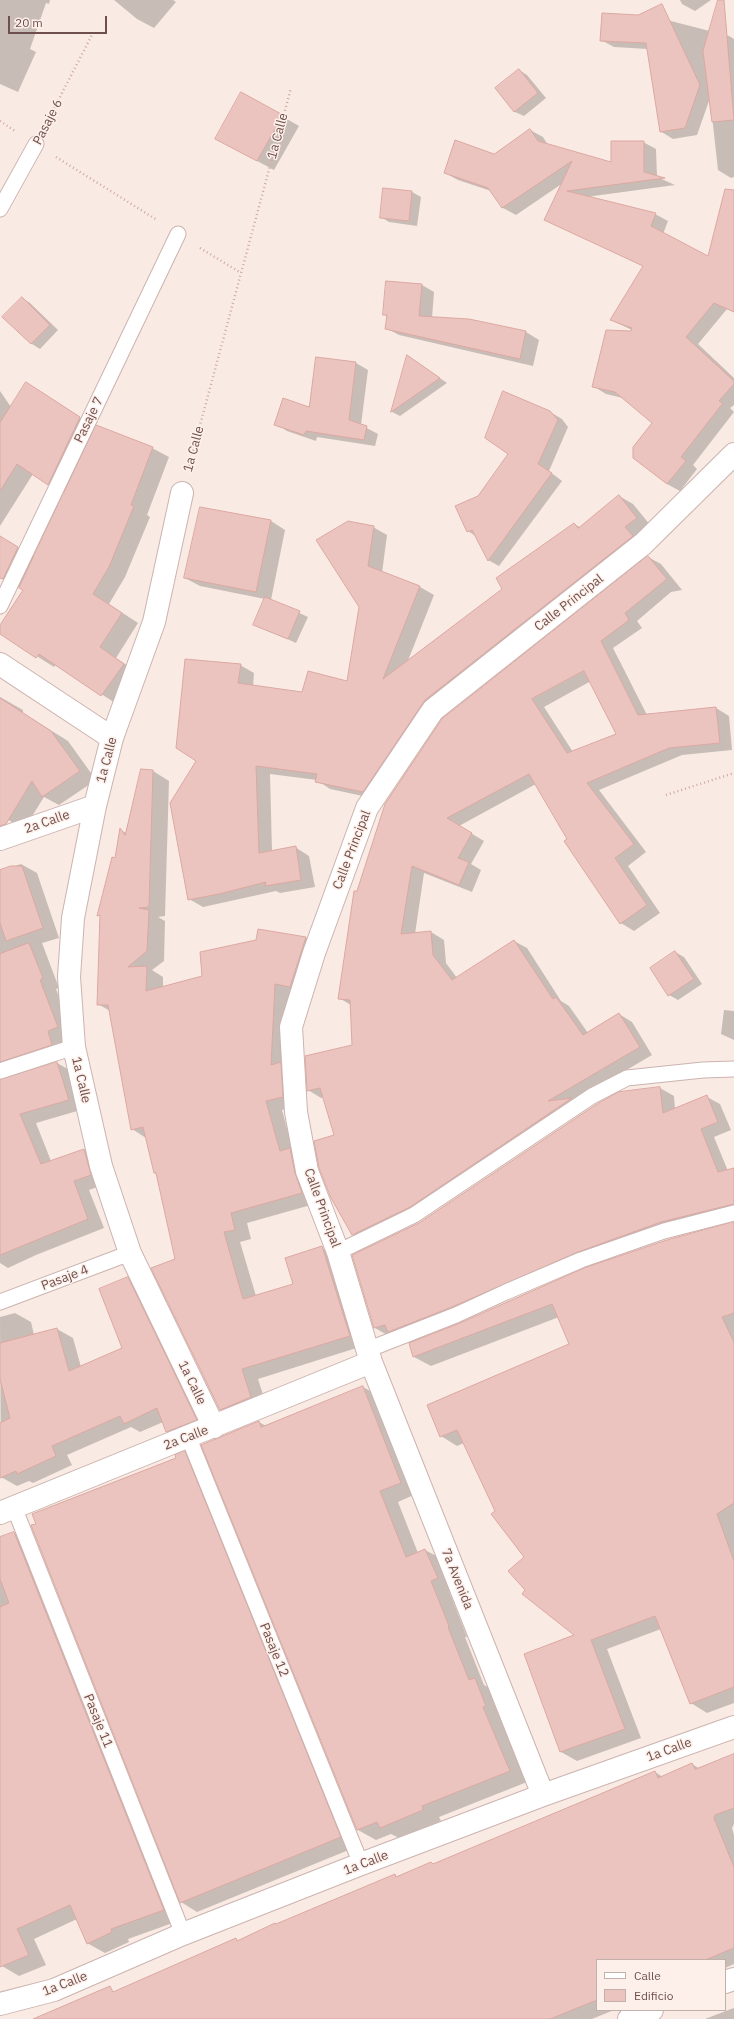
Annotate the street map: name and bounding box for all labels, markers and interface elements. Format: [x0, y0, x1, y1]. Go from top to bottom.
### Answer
scale bar [10, 8, 109, 34]
text: 20 m [15, 15, 43, 30]
street label: Pasaje 6 [30, 97, 66, 147]
street label: 1a Calle [264, 111, 292, 161]
street label: Pasaje 7 [71, 394, 107, 446]
street label: 1a Calle [180, 424, 208, 474]
street label: Calle Principal [531, 571, 607, 635]
street label: 1a Calle [93, 735, 121, 785]
street label: 2a Calle [22, 807, 72, 837]
street label: Calle Principal [330, 808, 374, 892]
street label: 1a Calle [68, 1055, 94, 1105]
street label: Calle Principal [300, 1166, 344, 1250]
street label: Pasaje 4 [39, 1262, 91, 1294]
street label: 1a Calle [175, 1358, 209, 1408]
street label: 2a Calle [161, 1422, 211, 1454]
street label: 7a Avenida [438, 1546, 476, 1612]
street label: Pasaje 12 [256, 1621, 292, 1679]
street label: Pasaje 11 [80, 1692, 116, 1750]
street label: 1a Calle [644, 1735, 694, 1765]
street label: 1a Calle [341, 1847, 391, 1879]
legend [596, 1959, 726, 2011]
street label: 1a Calle [40, 1968, 90, 2000]
text: Calle [634, 1968, 661, 1983]
text: Edificio [634, 1988, 673, 2003]

